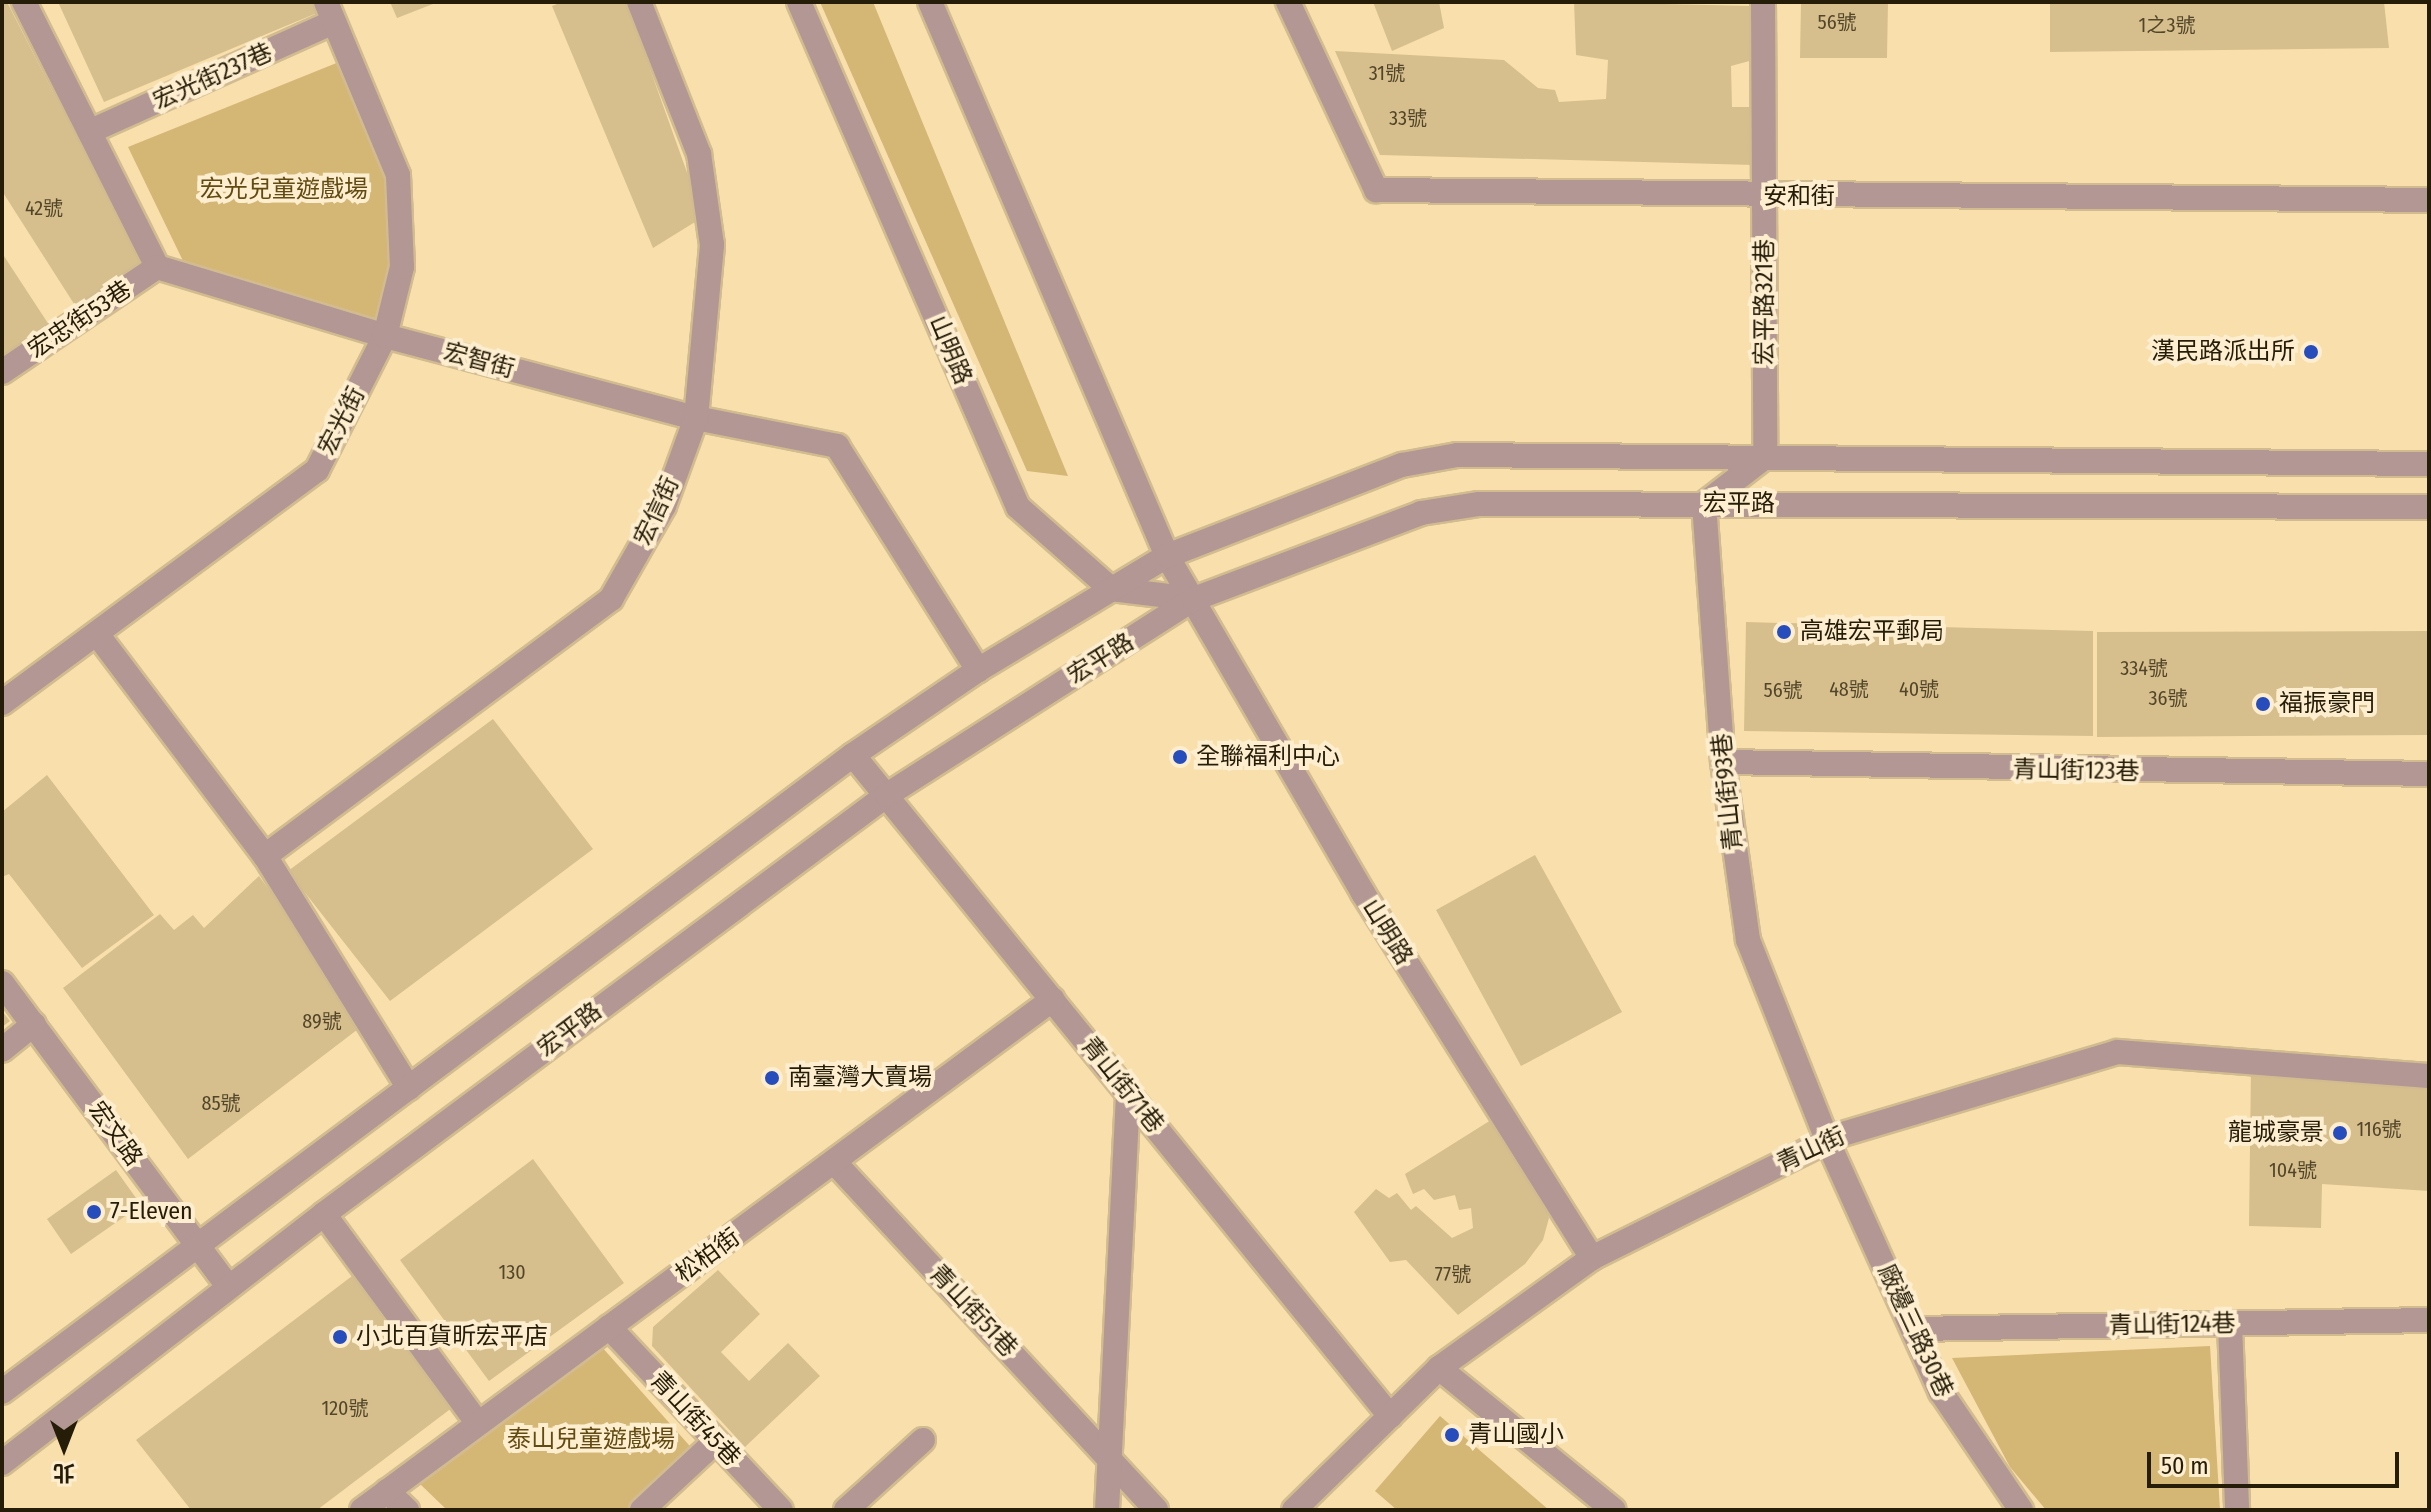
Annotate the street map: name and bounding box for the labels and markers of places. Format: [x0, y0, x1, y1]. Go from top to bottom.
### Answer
place label: 漢民路派出所 [2151, 338, 2295, 366]
marker: 漢民路派出所 [2302, 343, 2320, 361]
place label: 高雄宏平郵局 [1800, 618, 1944, 646]
marker: 高雄宏平郵局 [1775, 623, 1793, 641]
place label: 福振豪門 [2279, 690, 2375, 718]
marker: 福振豪門 [2254, 695, 2272, 713]
place label: 全聯福利中心 [1196, 743, 1340, 771]
marker: 全聯福利中心 [1171, 748, 1189, 766]
place label: 南臺灣大賣場 [788, 1064, 932, 1092]
marker: 南臺灣大賣場 [763, 1069, 781, 1087]
place label: 龍城豪景 [2228, 1119, 2324, 1147]
marker: 龍城豪景 [2331, 1124, 2349, 1142]
place label: 7-Eleven [110, 1198, 193, 1226]
marker: 7-Eleven [85, 1203, 103, 1221]
place label: 小北百貨昕宏平店 [356, 1323, 548, 1351]
marker: 小北百貨昕宏平店 [331, 1328, 349, 1346]
place label: 青山國小 [1468, 1421, 1564, 1449]
marker: 青山國小 [1443, 1426, 1461, 1444]

